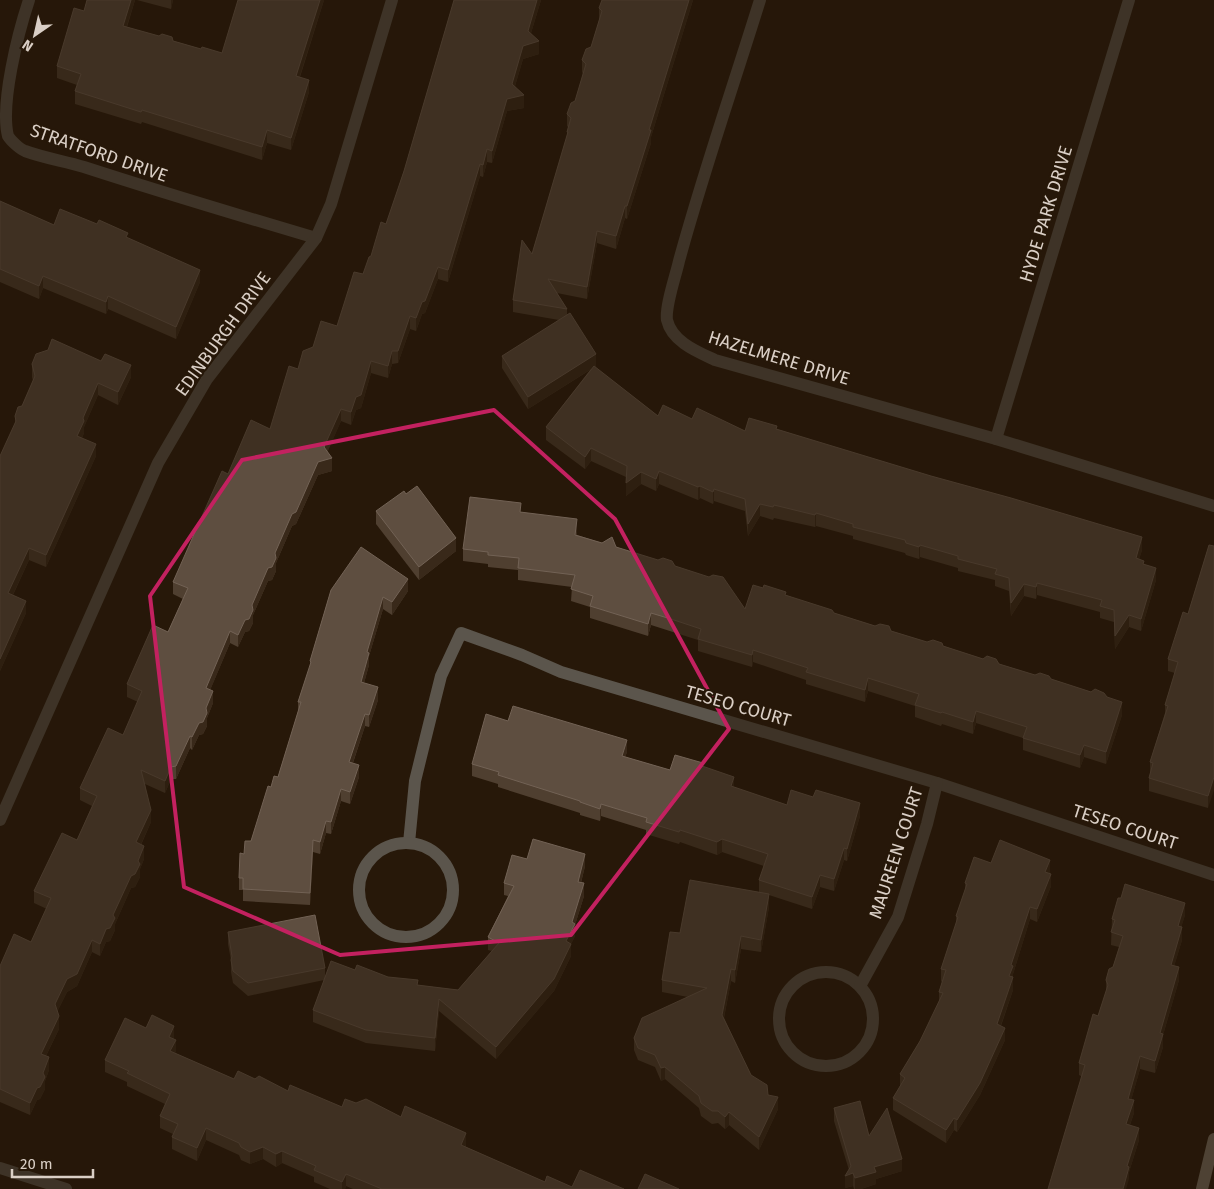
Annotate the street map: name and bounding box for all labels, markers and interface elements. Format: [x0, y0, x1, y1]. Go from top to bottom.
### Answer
north arrow [10, 10, 60, 60]
text: N [19, 36, 37, 55]
street label: STRATFORD DRIVE [27, 119, 171, 187]
street label: HYDE PARK DRIVE [1015, 143, 1077, 285]
street label: EDINBURGH DRIVE [171, 268, 275, 400]
street label: HAZELMERE DRIVE [706, 326, 852, 390]
street label: TESEO COURT [683, 680, 794, 732]
street label: MAUREEN COURT [864, 784, 928, 922]
street label: TESEO COURT [1070, 800, 1181, 855]
scale bar [12, 1146, 94, 1178]
text: 20 m [20, 1155, 53, 1173]

